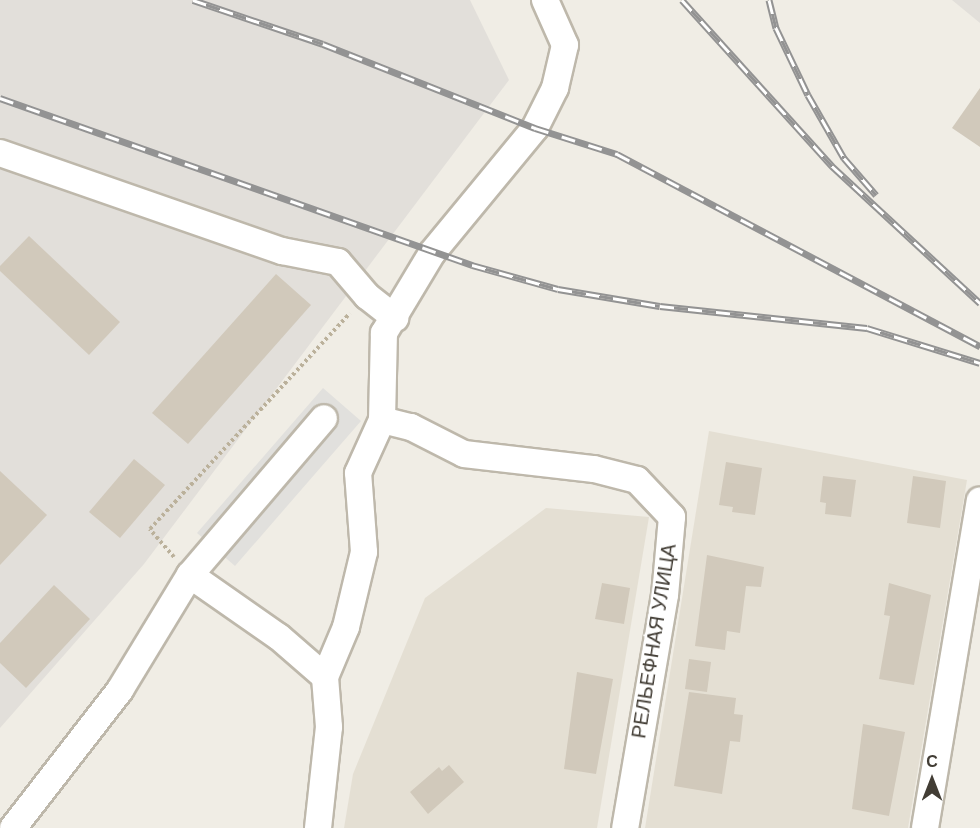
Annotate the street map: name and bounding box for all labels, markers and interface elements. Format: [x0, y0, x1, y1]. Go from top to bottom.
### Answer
street label: РЕЛЬЕФНАЯ УЛИЦА [627, 542, 681, 740]
north arrow [902, 750, 962, 810]
text: С [926, 753, 938, 770]

